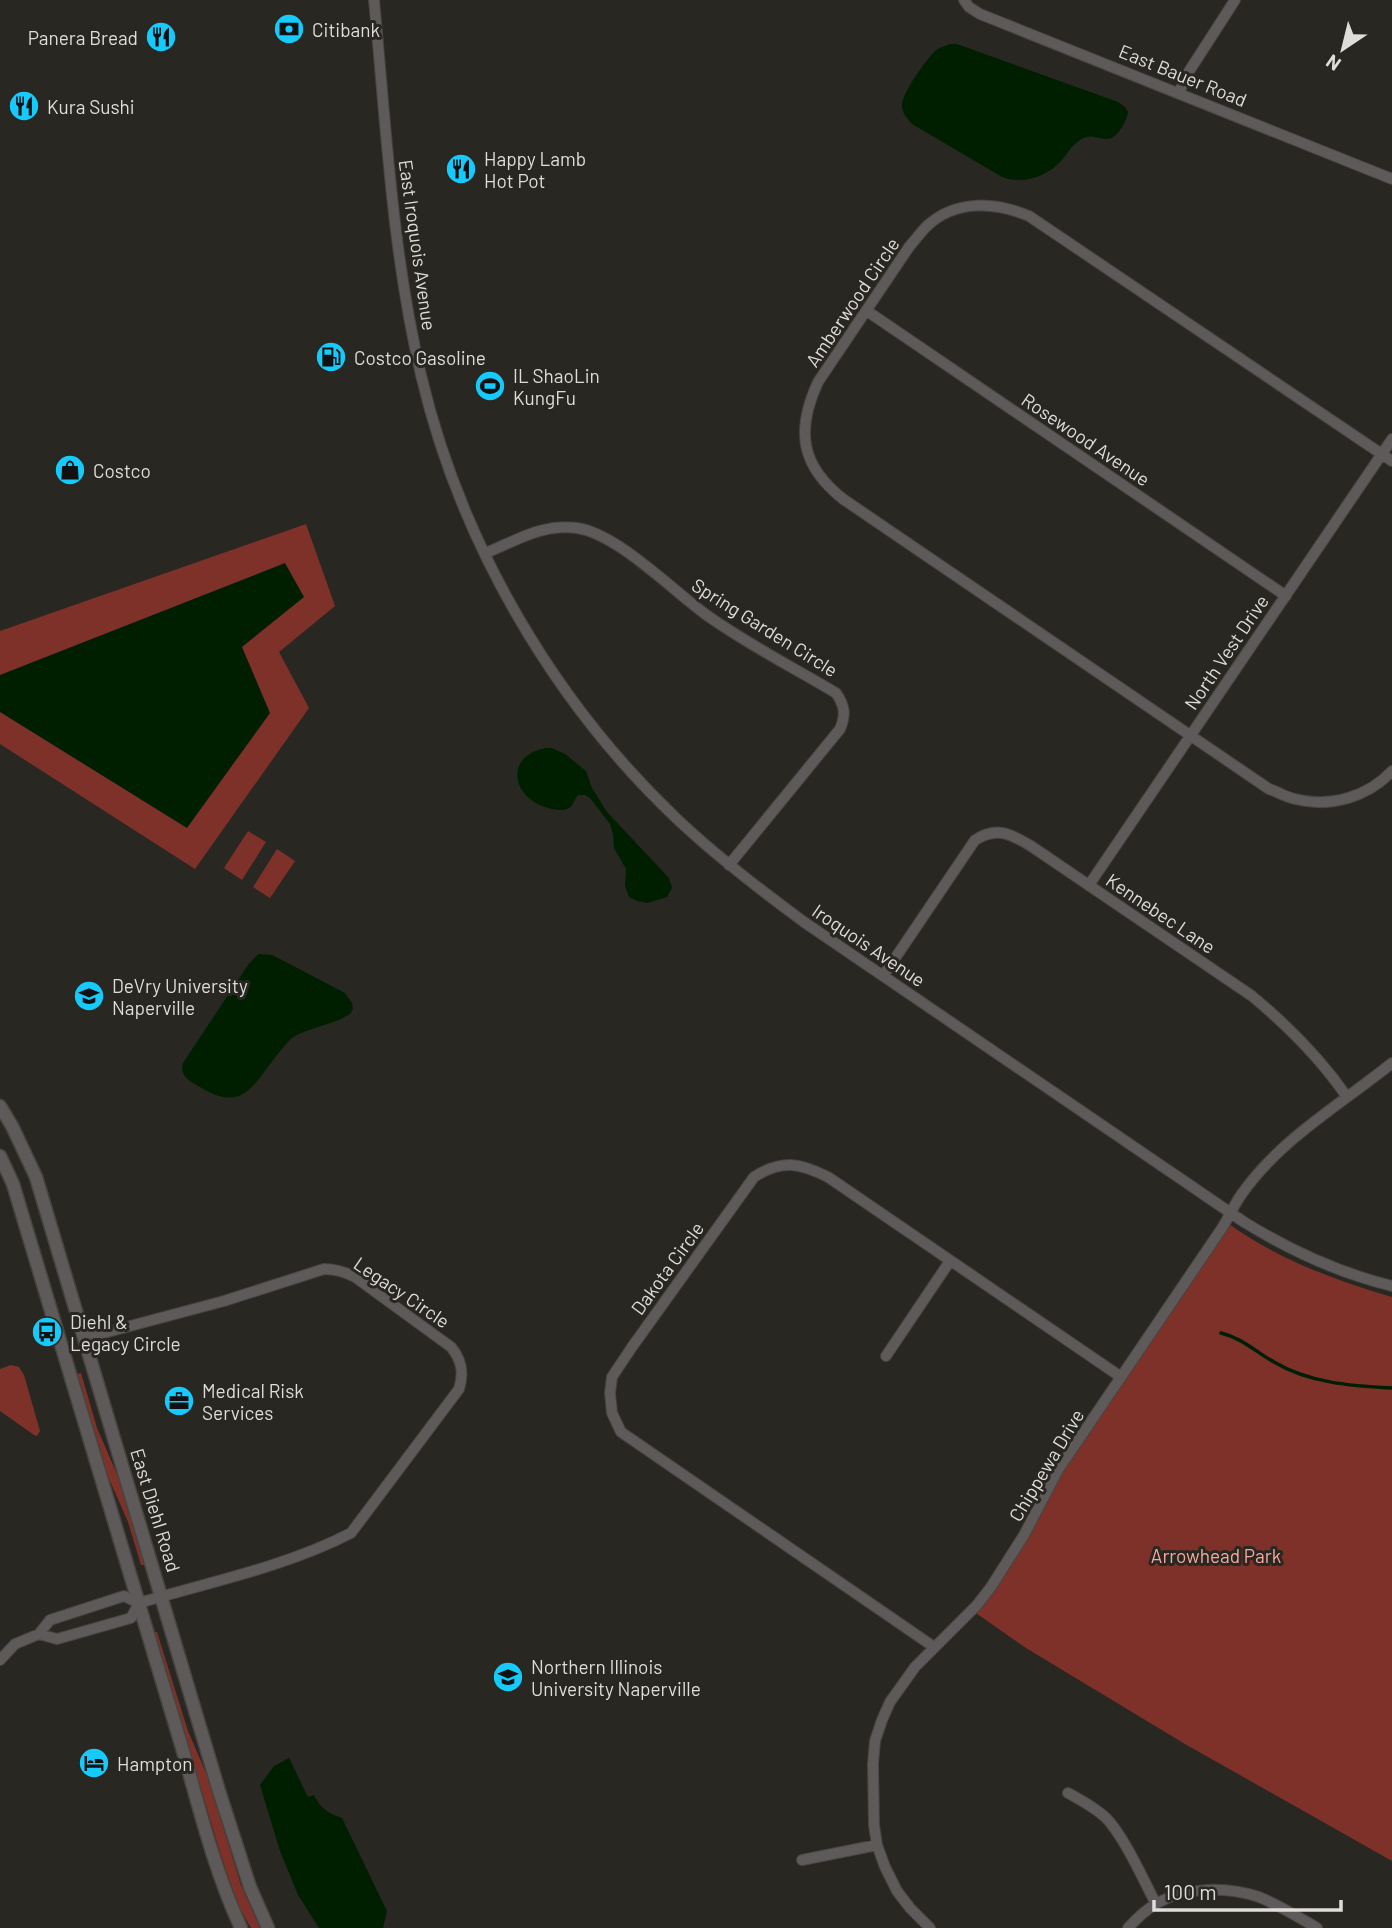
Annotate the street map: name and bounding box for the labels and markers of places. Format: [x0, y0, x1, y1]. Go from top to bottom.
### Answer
bank icon: Citibank [272, 12, 306, 46]
place label: Citibank [312, 18, 380, 41]
restaurant icon: Panera Bread [144, 20, 178, 54]
place label: Panera Bread [28, 26, 138, 49]
restaurant icon: Kura Sushi [7, 89, 41, 123]
place label: Kura Sushi [47, 95, 135, 118]
place label: Happy Lamb Hot Pot [484, 147, 586, 192]
restaurant icon: Happy Lamb Hot Pot [444, 152, 478, 186]
fuel station icon: Costco Gasoline [314, 340, 348, 374]
place label: Costco Gasoline [354, 346, 486, 369]
place label: IL ShaoLin KungFu [513, 364, 600, 409]
sports icon: IL ShaoLin KungFu [473, 369, 507, 403]
shop icon: Costco [53, 453, 87, 487]
place label: Costco [93, 459, 151, 482]
place label: DeVry University Naperville [112, 974, 248, 1019]
school or university icon: DeVry University Naperville [72, 979, 106, 1013]
place label: Diehl & Legacy Circle [70, 1310, 181, 1355]
bus stop icon: Diehl & Legacy Circle [30, 1315, 64, 1349]
place label: Medical Risk Services [202, 1379, 304, 1424]
office icon: Medical Risk Services [162, 1384, 196, 1418]
place label: Northern Illinois University Naperville [531, 1655, 701, 1700]
school or university icon: Northern Illinois University Naperville [491, 1660, 525, 1694]
hotel icon: Hampton [77, 1746, 111, 1780]
place label: Hampton [117, 1752, 193, 1775]

